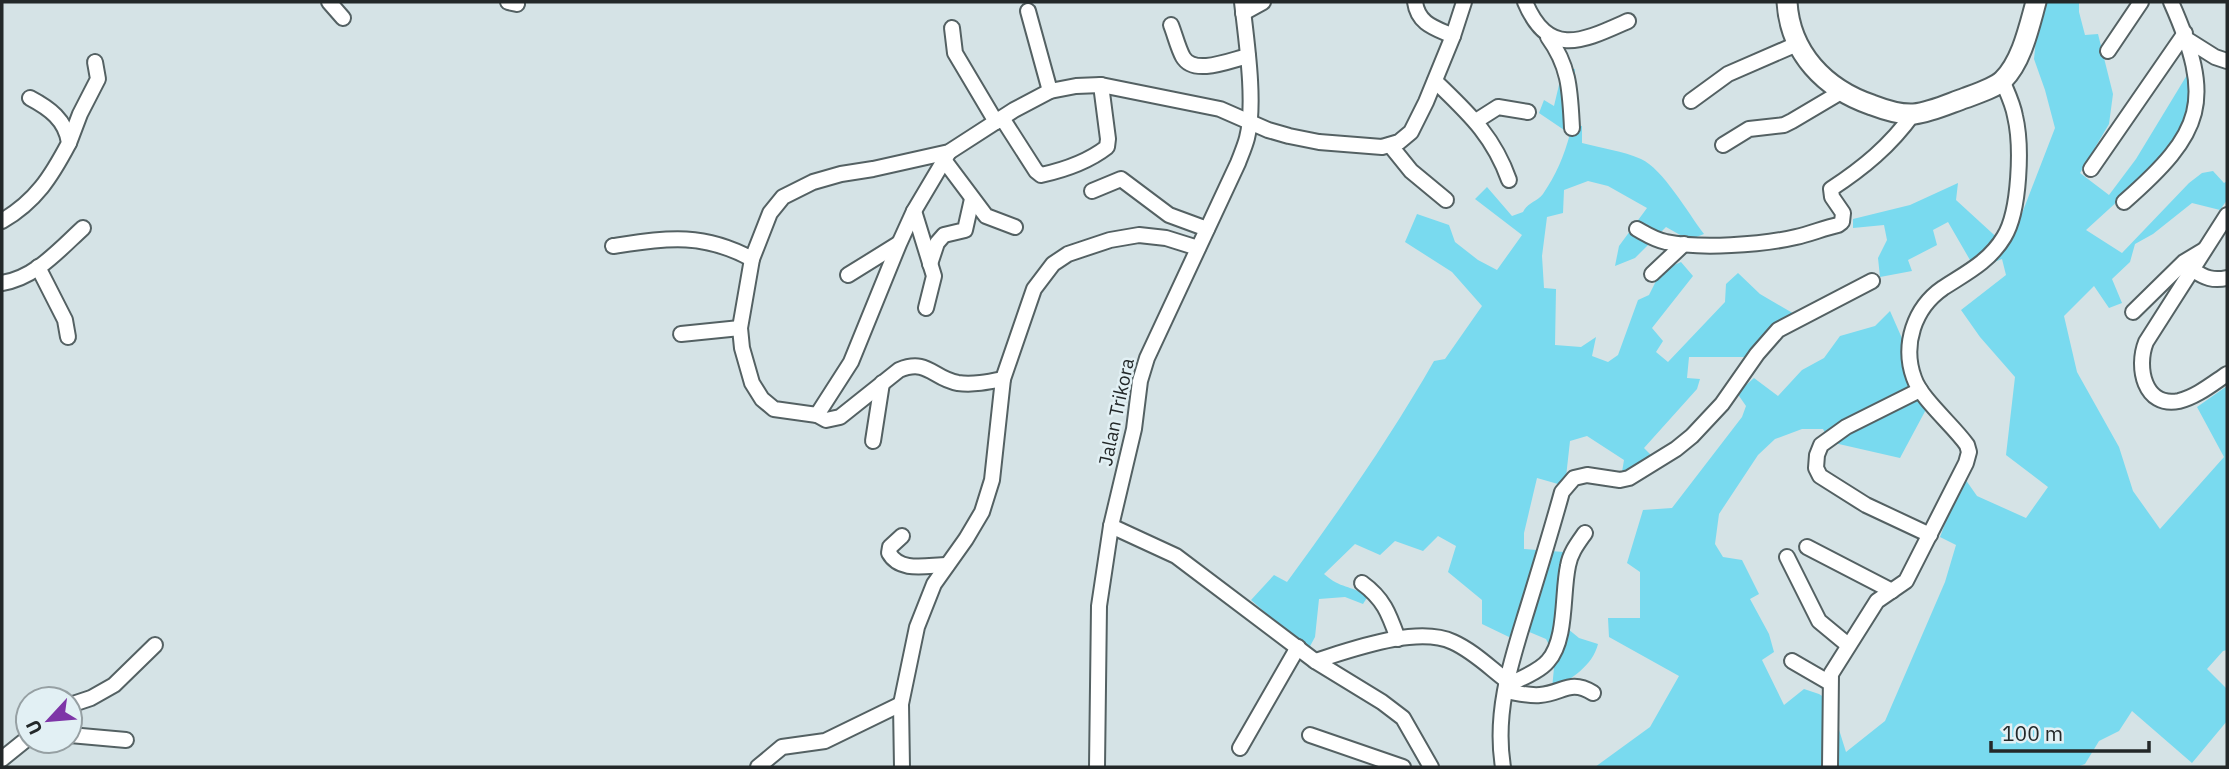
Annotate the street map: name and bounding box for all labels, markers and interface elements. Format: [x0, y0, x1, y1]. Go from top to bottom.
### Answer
street label: Jalan Trikora [1093, 356, 1139, 468]
north arrow [14, 685, 84, 755]
scale bar [1991, 710, 2148, 754]
text: U [20, 716, 47, 739]
text: 100 m [2002, 719, 2063, 747]

